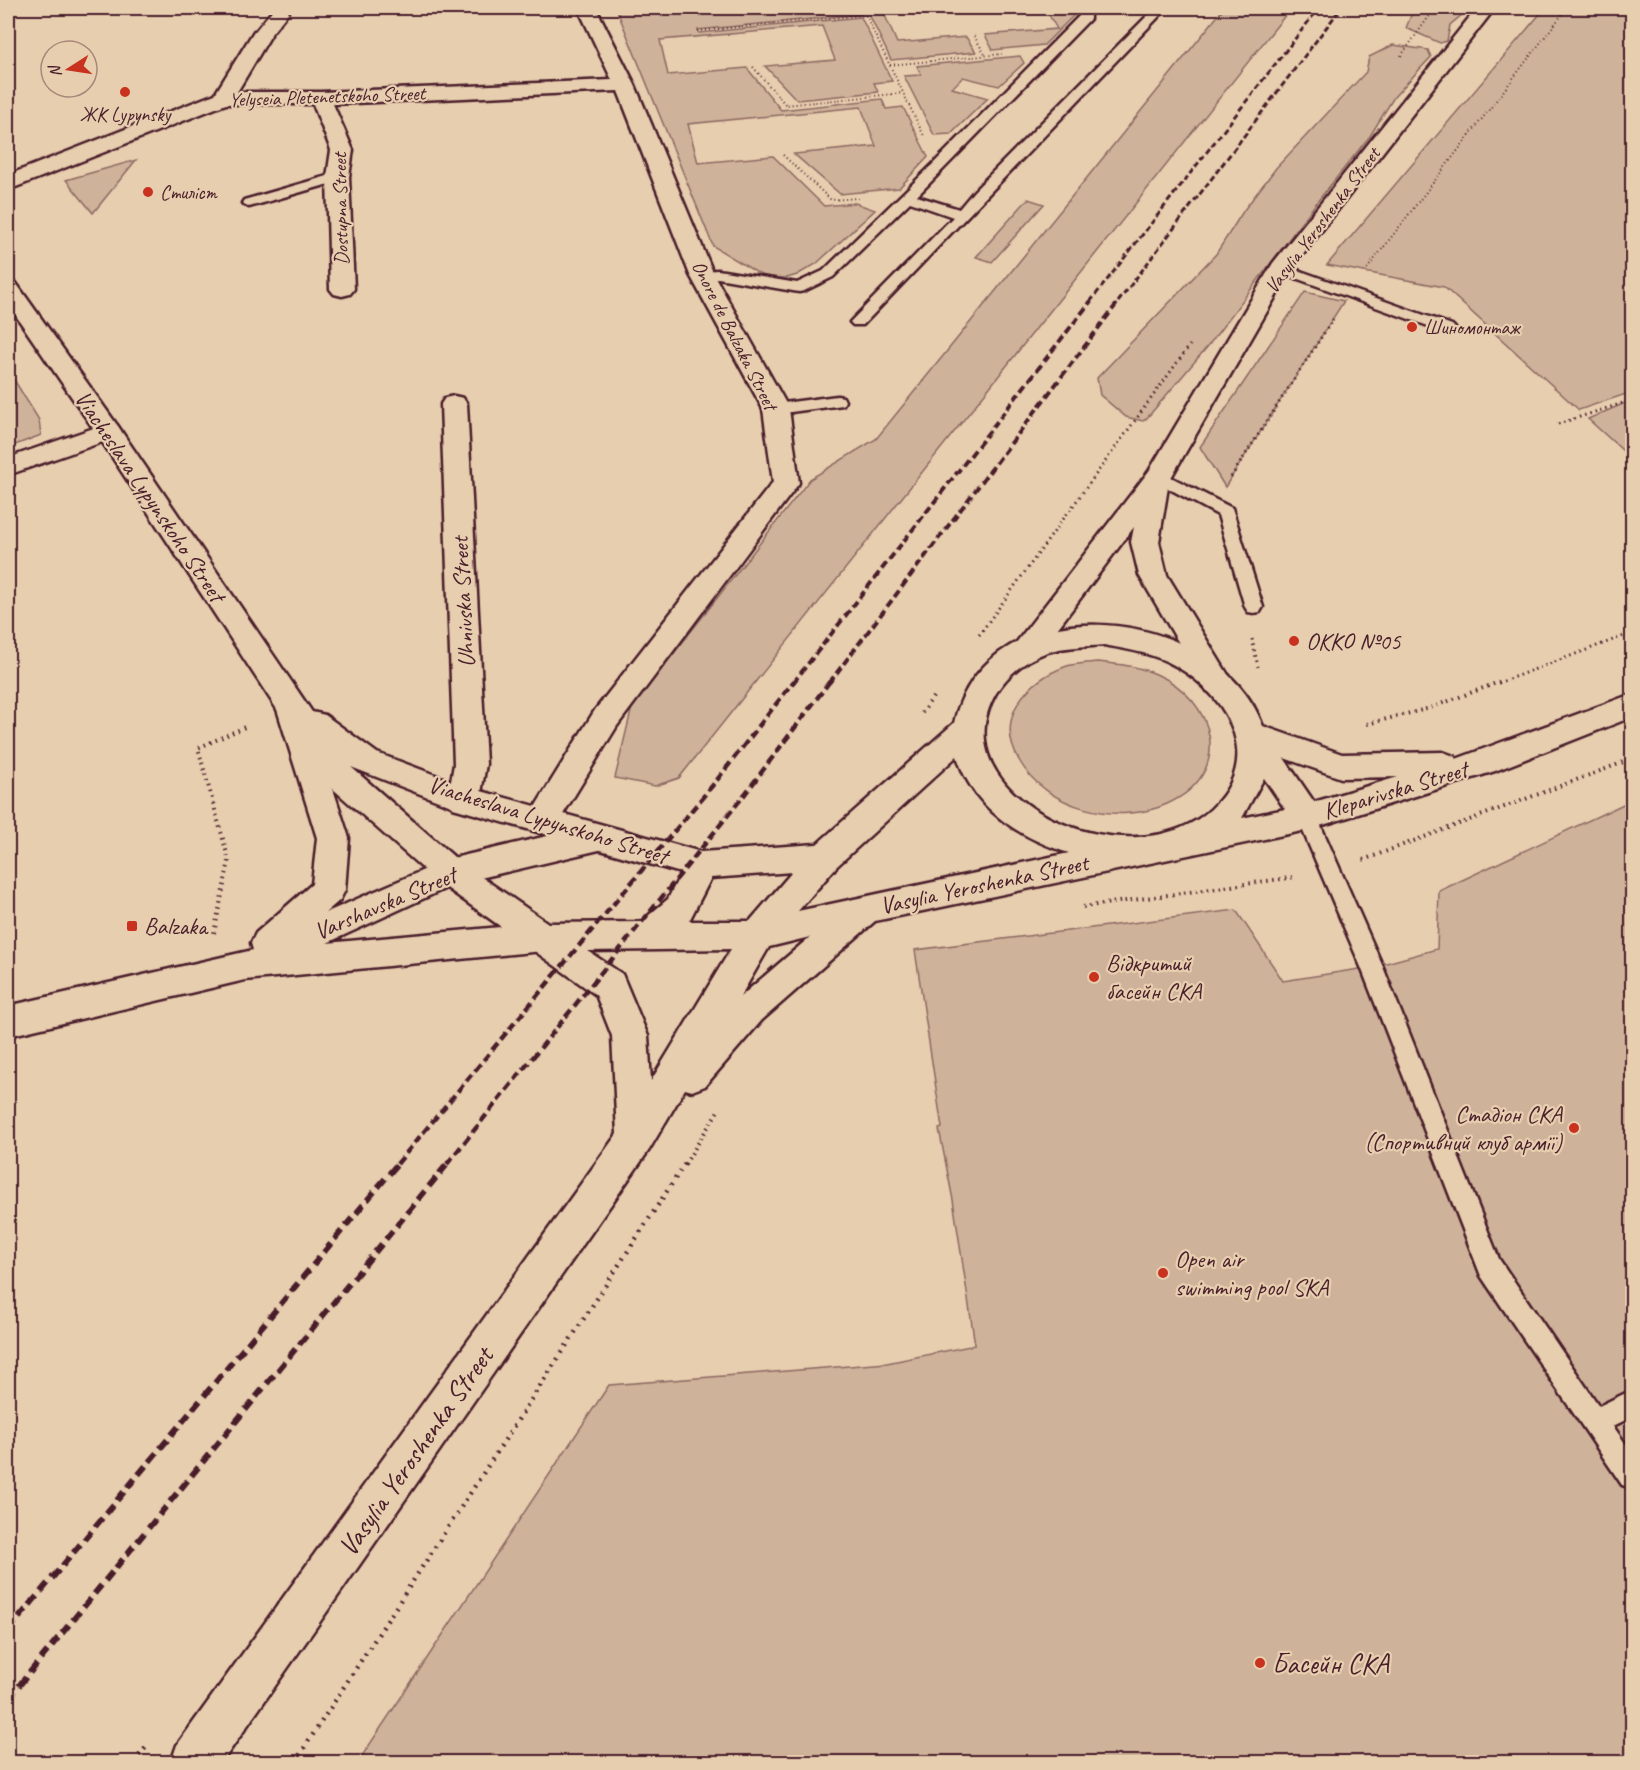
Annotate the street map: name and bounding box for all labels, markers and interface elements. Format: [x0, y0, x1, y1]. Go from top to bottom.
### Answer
north arrow [39, 39, 99, 99]
text: N [44, 62, 66, 79]
street label: Yelyseia Pletenetskoho Street [228, 80, 428, 112]
marker: ЖК Lypynsky [118, 85, 132, 99]
place label: ЖК Lypynsky [80, 102, 172, 127]
street label: Vasylia Yeroshenka Street [1259, 140, 1387, 298]
street label: Dostupna Street [327, 150, 354, 265]
place label: Стиліст [160, 180, 219, 205]
marker: Стиліст [141, 185, 155, 199]
street label: Onore de Balzaka Street [686, 256, 785, 417]
place label: Шиномонтаж [1424, 315, 1521, 340]
marker: Шиномонтаж [1405, 320, 1419, 334]
street label: Viacheslava Lypynskoho Street [68, 385, 234, 610]
street label: Uhnivska Street [444, 534, 481, 668]
place label: OKKO №05 [1306, 626, 1402, 656]
marker: OKKO №05 [1287, 634, 1301, 648]
street label: Kleparivska Street [1319, 753, 1474, 826]
street label: Viacheslava Lypynskoho Street [425, 769, 674, 872]
street label: Vasylia Yeroshenka Street [877, 847, 1093, 921]
street label: Varshavska Street [310, 858, 463, 946]
place label: Balzaka [144, 911, 209, 941]
marker: Balzaka [125, 919, 139, 933]
place label: Відкритий басейн СКА [1106, 948, 1202, 1006]
marker: Відкритий басейн СКА [1087, 970, 1101, 984]
place label: Стадіон СКА (Спортивний клуб армії) [1364, 1099, 1563, 1157]
marker: Стадіон СКА (Спортивний клуб армії) [1567, 1121, 1581, 1135]
place label: Open air swimming pool SKA [1175, 1244, 1329, 1302]
marker: Open air swimming pool SKA [1156, 1266, 1170, 1280]
street label: Vasylia Yeroshenka Street [330, 1338, 502, 1562]
place label: Басейн СКА [1272, 1646, 1391, 1681]
marker: Басейн СКА [1253, 1656, 1267, 1670]

